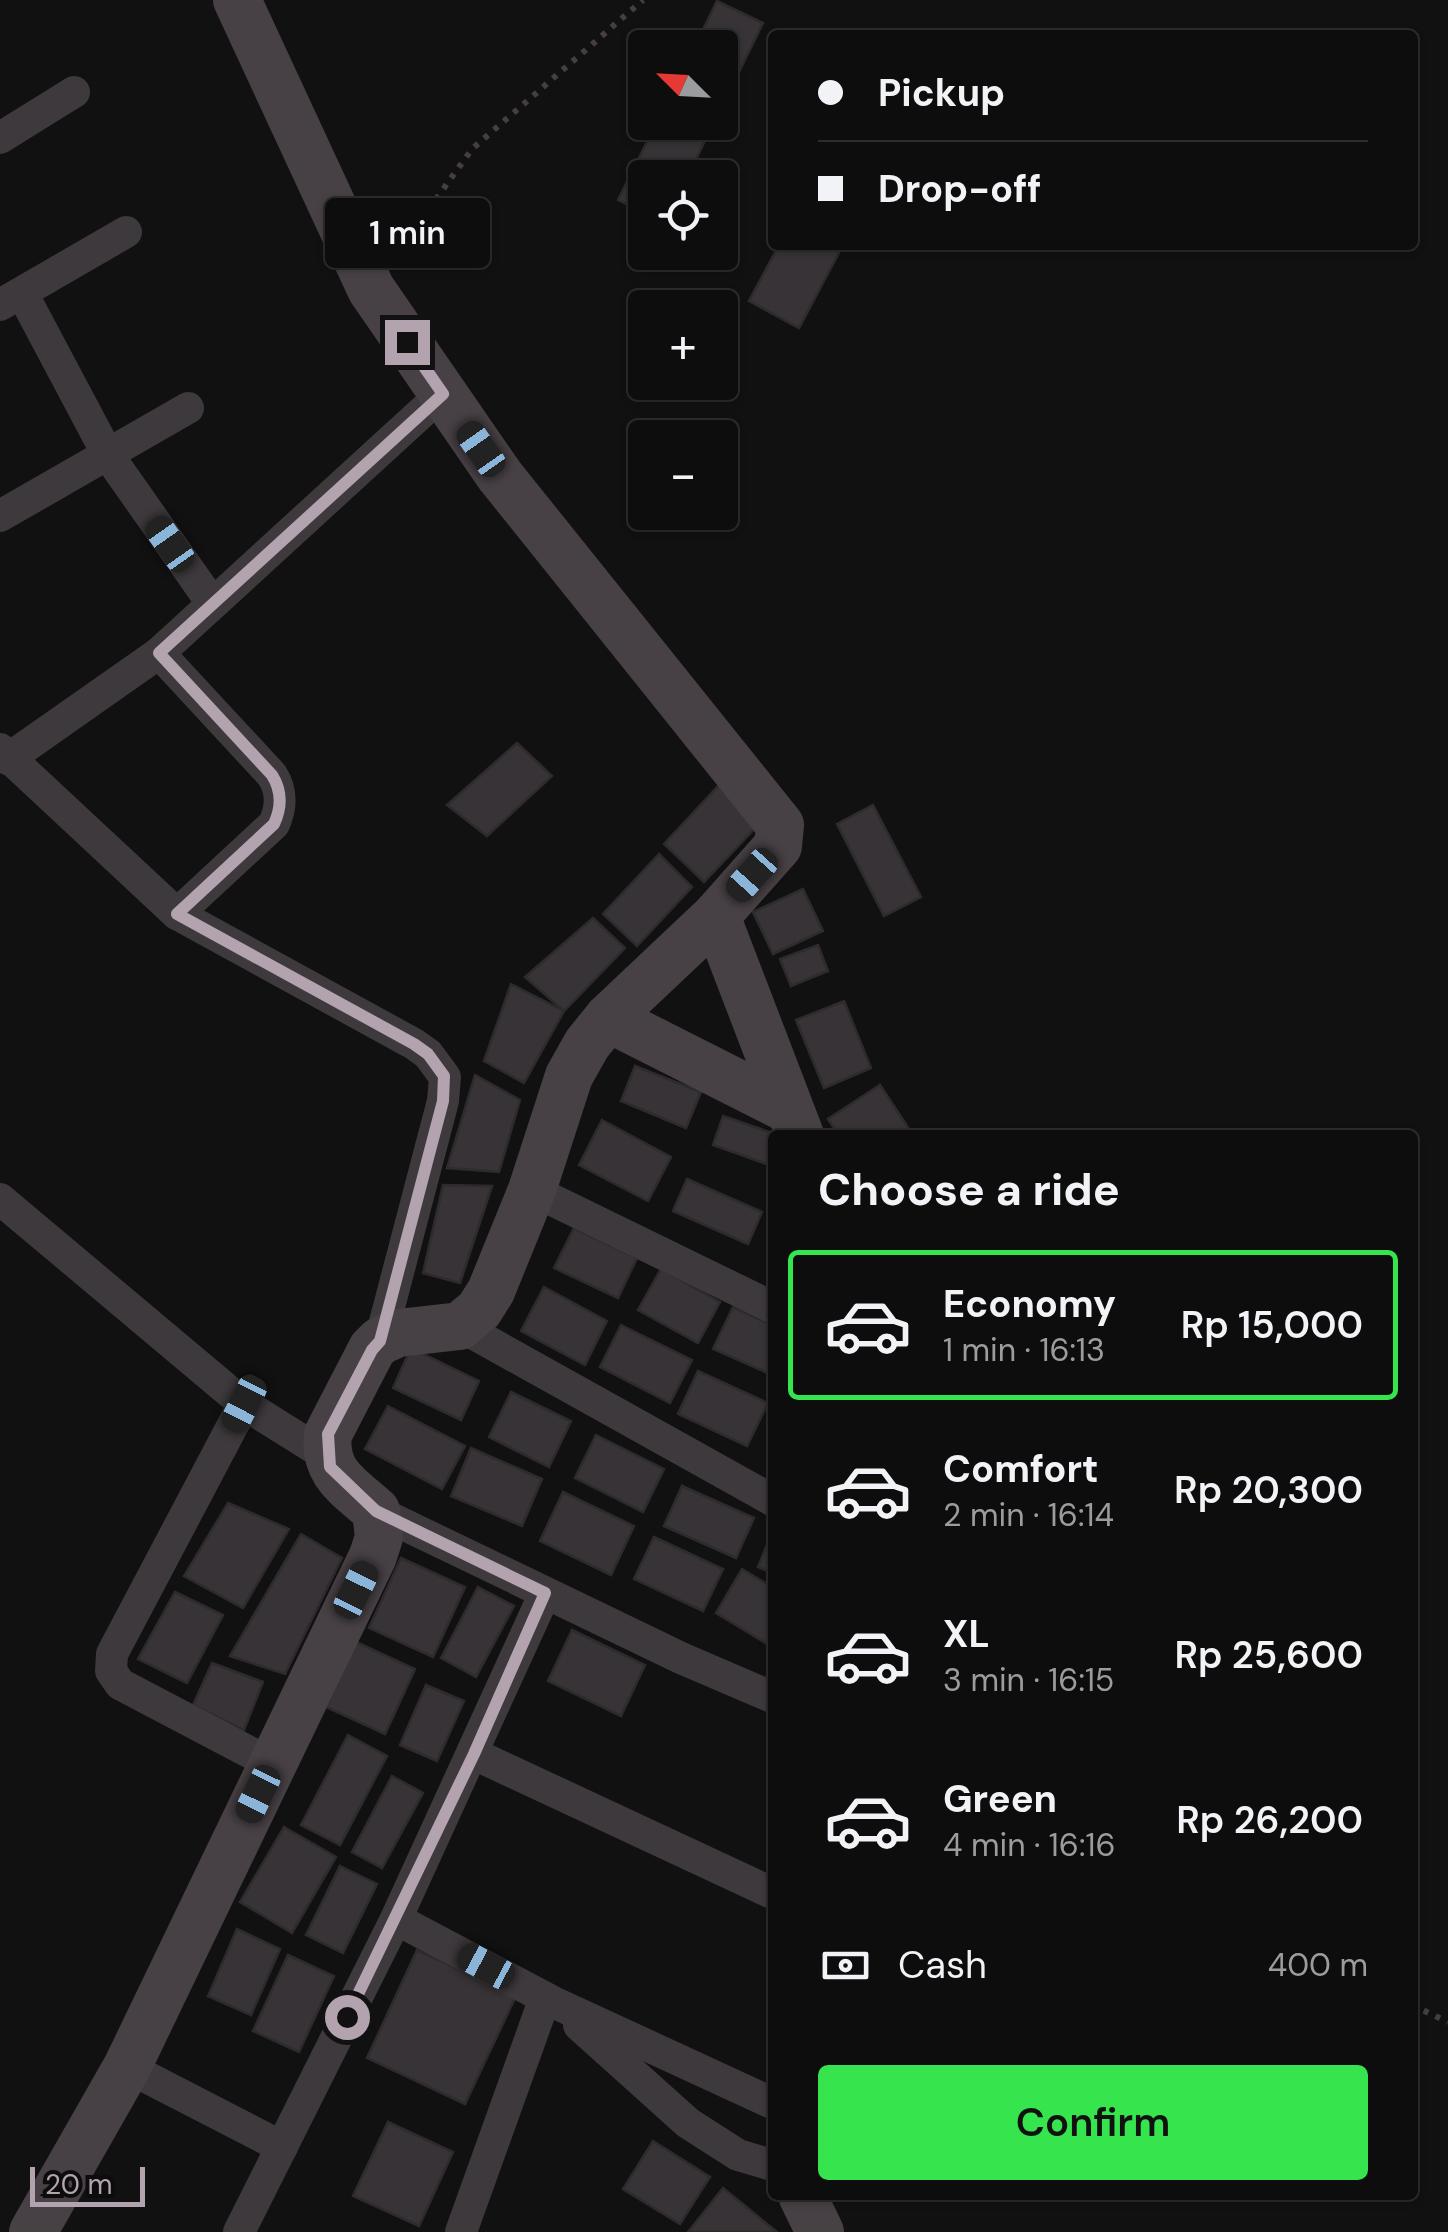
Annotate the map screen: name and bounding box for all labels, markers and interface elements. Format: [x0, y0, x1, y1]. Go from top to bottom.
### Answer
north arrow [628, 30, 738, 140]
map controls [628, 30, 738, 530]
text: Pickup [878, 68, 1005, 118]
button: locate [628, 160, 738, 270]
text: Drop-off [878, 164, 1041, 214]
callout: 1 min [324, 197, 490, 267]
text: 1 min [369, 212, 446, 254]
button: + [628, 290, 738, 400]
route end [385, 320, 430, 365]
car [452, 416, 510, 482]
button: − [628, 420, 738, 530]
car [141, 511, 199, 577]
car [721, 843, 783, 907]
text: Choose a ride [818, 1160, 1120, 1219]
text: Economy [943, 1279, 1116, 1329]
icon: car [823, 1280, 913, 1370]
text: Rp 15,000 [1181, 1300, 1363, 1350]
text: 1 min · 16:13 [943, 1329, 1105, 1371]
car [217, 1370, 271, 1438]
text: Comfort [943, 1444, 1099, 1494]
icon: car [823, 1445, 913, 1535]
text: Rp 20,300 [1174, 1465, 1363, 1515]
text: 2 min · 16:14 [943, 1494, 1114, 1536]
car [329, 1556, 383, 1624]
text: XL [943, 1609, 990, 1659]
icon: car [823, 1610, 913, 1700]
text: Rp 25,600 [1174, 1630, 1363, 1680]
text: 3 min · 16:15 [943, 1659, 1114, 1701]
car [231, 1760, 285, 1828]
text: Green [943, 1774, 1057, 1824]
icon: car [823, 1775, 913, 1865]
text: Rp 26,200 [1176, 1795, 1363, 1845]
text: 4 min · 16:16 [943, 1824, 1115, 1866]
icon: cash [818, 1938, 873, 1993]
car [452, 1939, 520, 1993]
text: Cash [898, 1940, 987, 1990]
text: 400 m [1268, 1944, 1368, 1986]
route start [325, 1995, 370, 2040]
button: Confirm [818, 2065, 1368, 2180]
scale bar [30, 2162, 145, 2206]
text: 20 m [45, 2166, 112, 2203]

